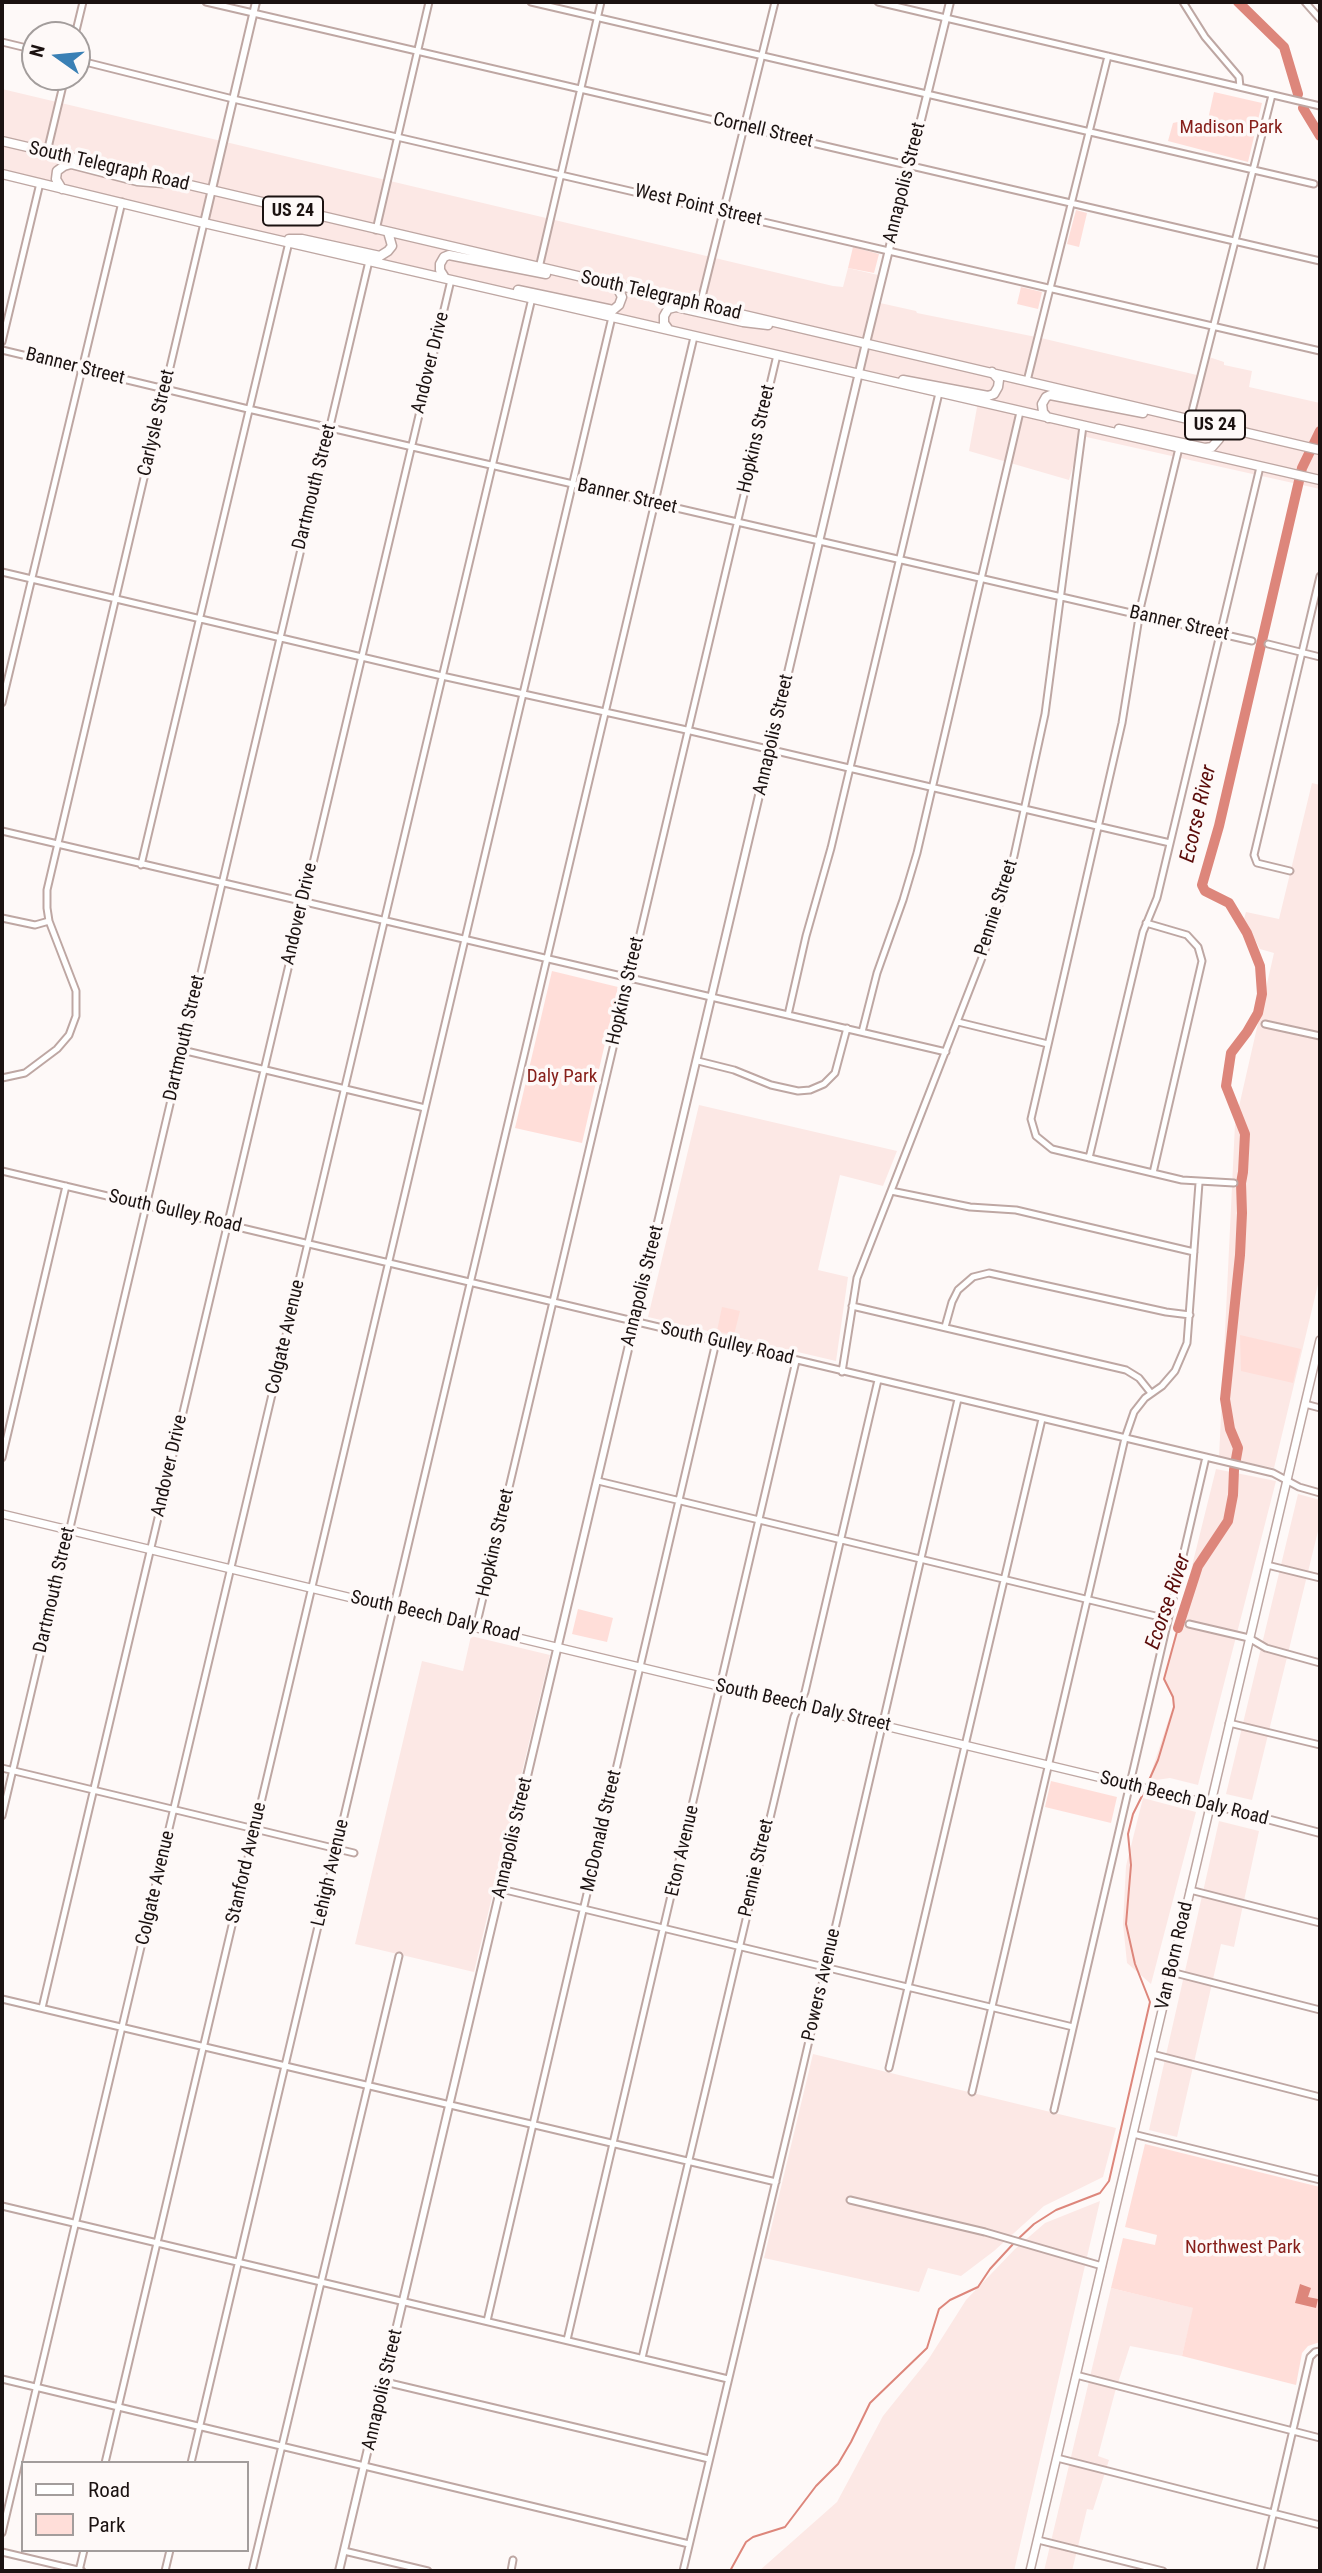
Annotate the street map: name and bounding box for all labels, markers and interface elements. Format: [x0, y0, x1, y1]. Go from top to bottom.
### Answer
north arrow [21, 21, 91, 91]
text: N [25, 42, 50, 60]
street label: Cornell Street [711, 108, 815, 154]
park label: Madison Park [1180, 117, 1282, 139]
street label: Annapolis Street [879, 120, 931, 246]
street label: South Telegraph Road [27, 137, 191, 197]
street label: West Point Street [632, 180, 764, 232]
road number: US 24 [263, 196, 323, 226]
street label: South Telegraph Road [579, 266, 743, 326]
street label: Andover Drive [407, 310, 455, 416]
street label: Banner Street [23, 344, 127, 390]
street label: Carlysle Street [134, 367, 180, 479]
street label: Hopkins Street [733, 383, 781, 495]
road number: US 24 [1185, 410, 1245, 440]
street label: Dartmouth Street [288, 422, 342, 552]
street label: Banner Street [575, 474, 679, 520]
street label: Banner Street [1127, 601, 1231, 647]
street label: Annapolis Street [749, 672, 799, 798]
water label: Ecorse River [1176, 763, 1222, 865]
street label: Pennie Street [971, 857, 1023, 959]
street label: Andover Drive [277, 861, 323, 967]
street label: Hopkins Street [602, 935, 650, 1047]
street label: Dartmouth Street [159, 973, 211, 1103]
park label: Daly Park [527, 1066, 597, 1088]
street label: South Gulley Road [106, 1186, 244, 1238]
street label: Annapolis Street [617, 1223, 669, 1349]
street label: Colgate Avenue [262, 1278, 310, 1396]
street label: South Gulley Road [658, 1318, 796, 1370]
street label: Andover Drive [147, 1413, 193, 1519]
street label: Hopkins Street [472, 1487, 520, 1599]
street label: Dartmouth Street [29, 1525, 81, 1655]
water label: Ecorse River [1141, 1551, 1197, 1653]
street label: South Beech Daly Road [348, 1586, 522, 1648]
street label: South Beech Daly Street [713, 1675, 893, 1737]
street label: South Beech Daly Road [1097, 1767, 1271, 1831]
street label: McDonald Street [577, 1768, 627, 1894]
street label: Annapolis Street [488, 1775, 538, 1901]
street label: Stanford Avenue [222, 1800, 272, 1926]
street label: Eton Avenue [661, 1803, 705, 1899]
street label: Lehigh Avenue [308, 1817, 354, 1929]
street label: Pennie Street [735, 1817, 779, 1919]
street label: Colgate Avenue [132, 1829, 180, 1947]
street label: Van Born Road [1151, 1900, 1199, 2012]
street label: Powers Avenue [798, 1927, 846, 2043]
park label: Northwest Park [1185, 2237, 1301, 2259]
street label: Annapolis Street [358, 2327, 408, 2453]
legend [21, 2461, 248, 2552]
text: Road [88, 2478, 130, 2502]
text: Park [88, 2513, 125, 2537]

